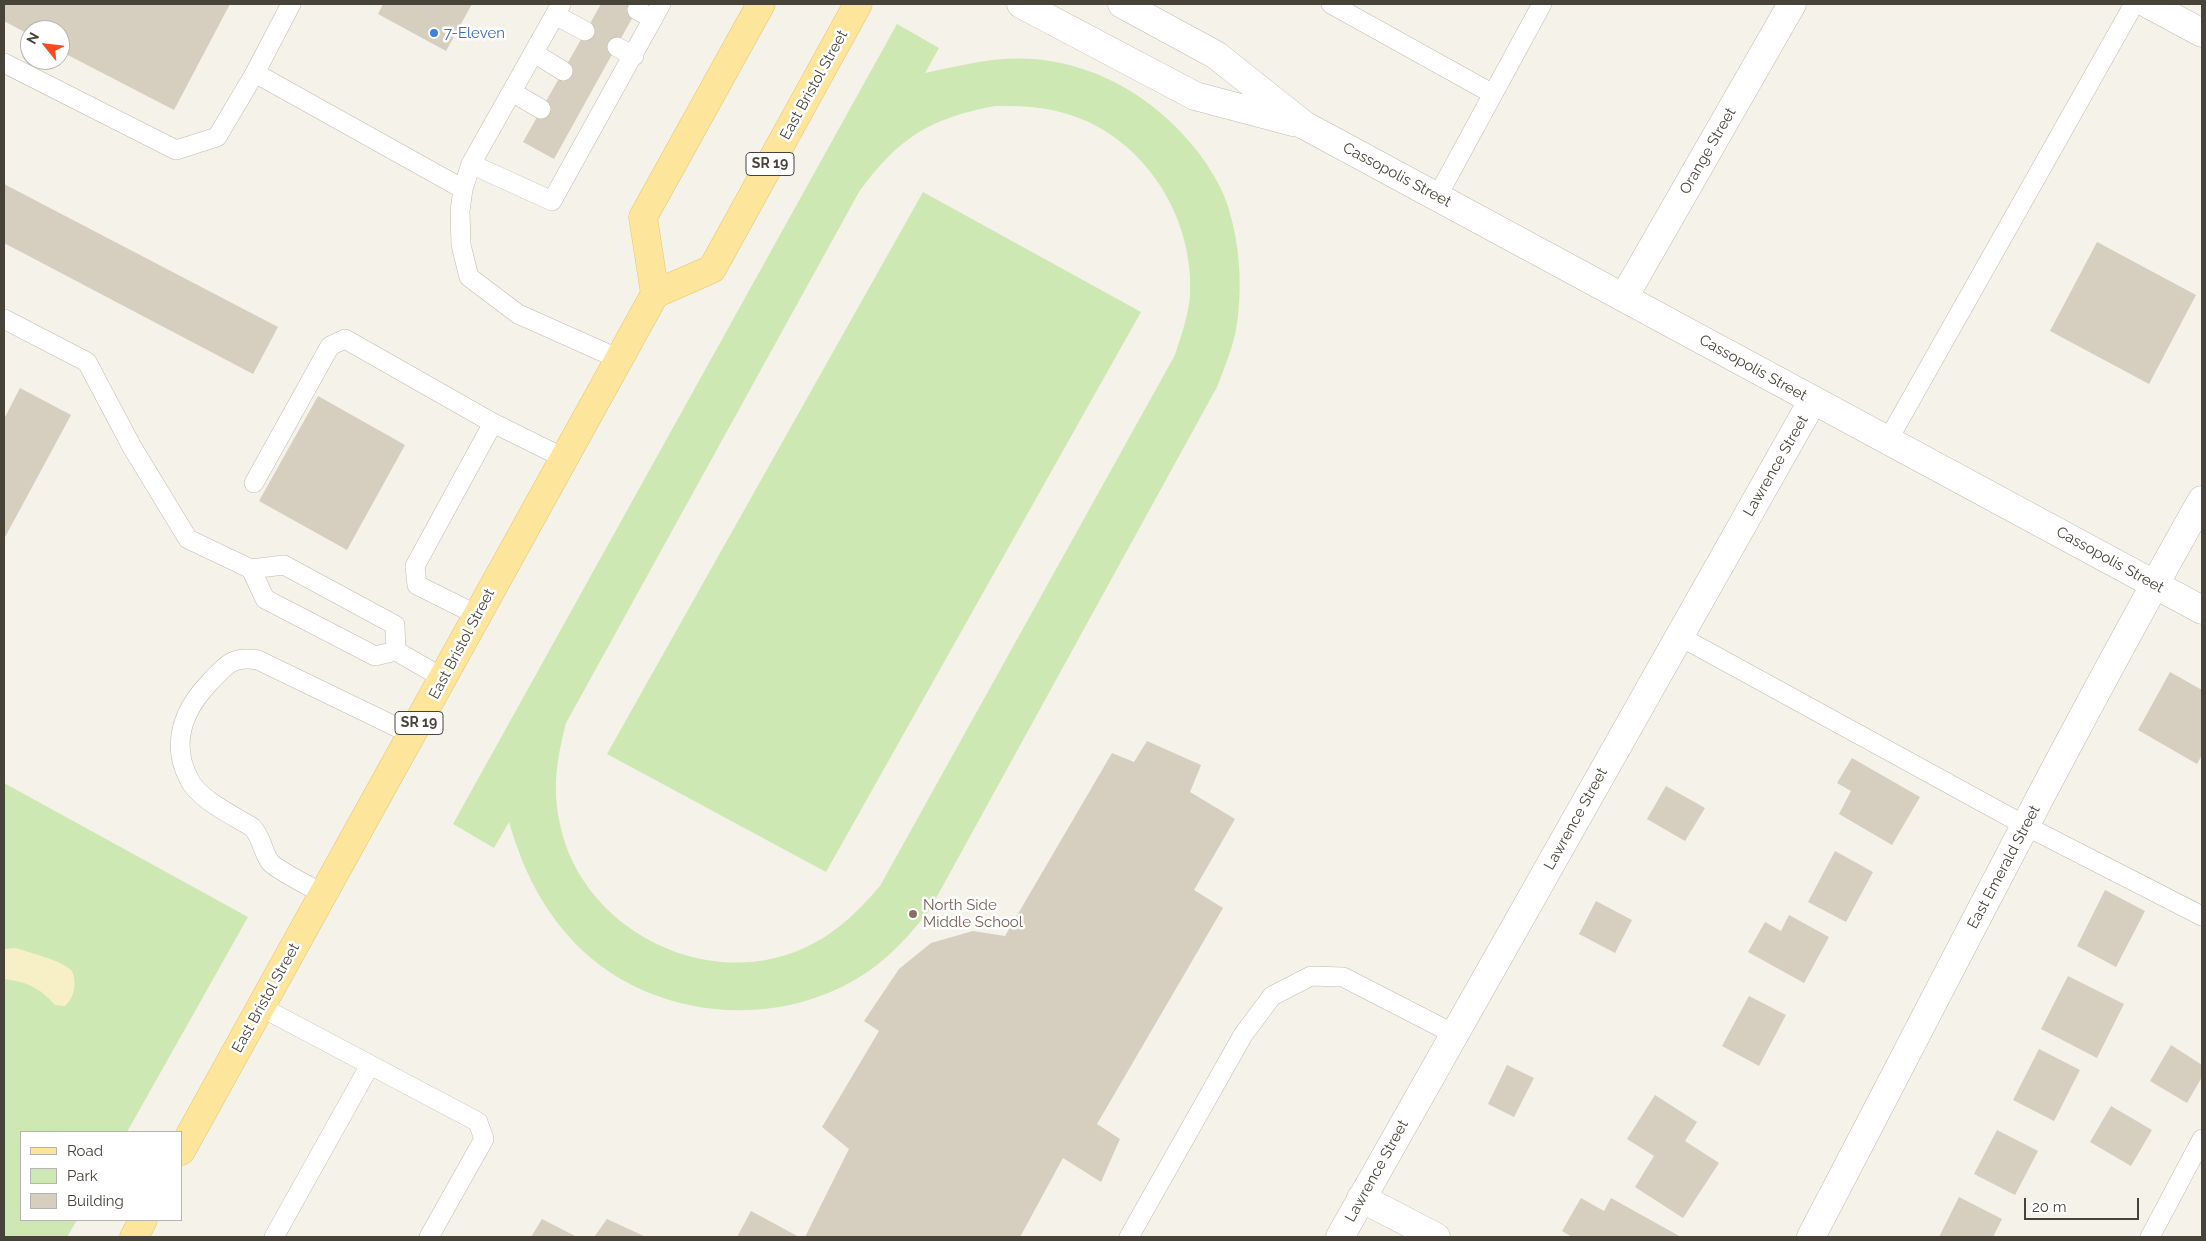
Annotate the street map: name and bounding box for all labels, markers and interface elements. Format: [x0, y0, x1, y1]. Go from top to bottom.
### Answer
north arrow [20, 20, 70, 70]
place label: 7-Eleven [444, 24, 505, 42]
marker: 7-Eleven [428, 27, 440, 39]
street label: East Bristol Street [776, 27, 852, 143]
text: N [23, 30, 42, 47]
street label: Orange Street [1676, 105, 1740, 197]
street label: Cassopolis Street [1340, 139, 1454, 211]
road number: SR 19 [746, 152, 794, 175]
street label: Cassopolis Street [1696, 331, 1810, 405]
street label: Lawrence Street [1740, 412, 1812, 520]
street label: Cassopolis Street [2053, 523, 2167, 597]
street label: East Bristol Street [425, 586, 499, 702]
road number: SR 19 [395, 711, 443, 734]
street label: Lawrence Street [1541, 765, 1611, 873]
street label: East Emerald Street [1964, 802, 2044, 932]
place label: North Side Middle School [923, 896, 1023, 931]
marker: North Side Middle School [907, 908, 919, 920]
street label: East Bristol Street [228, 940, 304, 1056]
street label: Lawrence Street [1342, 1117, 1412, 1225]
legend [20, 1131, 182, 1221]
text: Road [67, 1142, 103, 1160]
text: Park [67, 1167, 98, 1185]
scale bar [2026, 1188, 2141, 1220]
text: Building [67, 1192, 124, 1210]
text: 20 m [2032, 1198, 2067, 1216]

